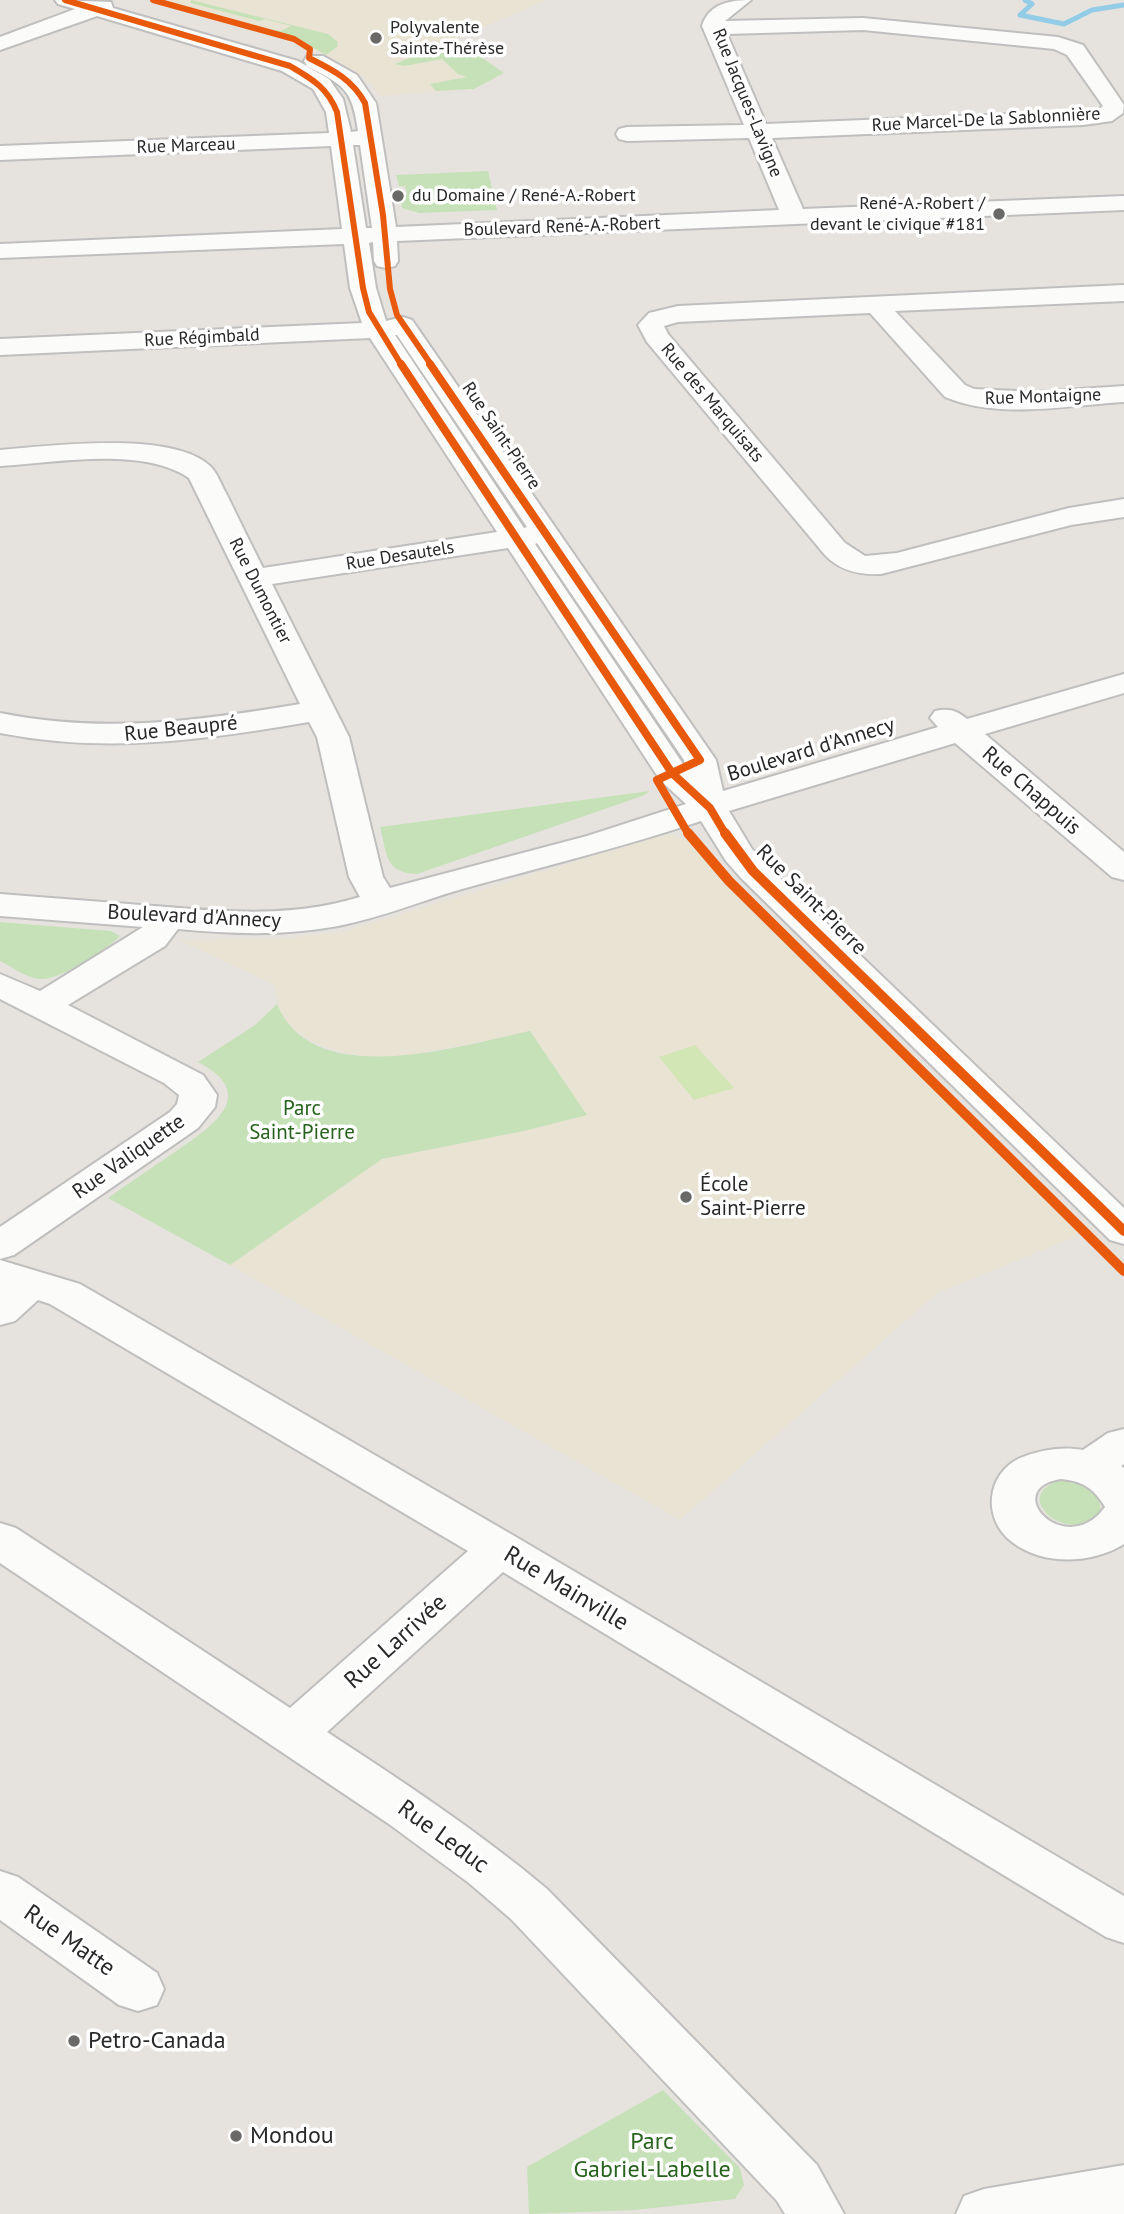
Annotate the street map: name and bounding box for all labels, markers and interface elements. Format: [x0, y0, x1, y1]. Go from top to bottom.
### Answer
place label: Polyvalente Sainte-Thérèse [390, 17, 504, 60]
street label: Rue Jacques-Lavigne [707, 25, 787, 181]
marker: Polyvalente Sainte-Thérèse [368, 30, 384, 46]
street label: Rue Marcel-De la Sablonnière [871, 103, 1101, 137]
street label: Rue Marceau [136, 133, 236, 159]
place label: du Domaine / René-A.-Robert [412, 185, 636, 207]
marker: du Domaine / René-A.-Robert [390, 188, 406, 204]
place label: René-A.-Robert / devant le civique #181 [810, 193, 985, 235]
marker: René-A.-Robert / devant le civique #181 [991, 206, 1007, 222]
street label: Boulevard René-A.-Robert [463, 213, 661, 241]
street label: Rue Régimbald [144, 324, 260, 352]
street label: Rue des Marquisats [656, 339, 768, 467]
street label: Rue Saint-Pierre [457, 378, 545, 494]
street label: Rue Montaigne [984, 384, 1102, 410]
street label: Rue Dumontier [224, 534, 296, 648]
street label: Rue Desautels [344, 537, 456, 575]
street label: Rue Beaupré [123, 711, 239, 747]
street label: Boulevard d'Annecy [724, 713, 898, 787]
street label: Rue Chappuis [977, 741, 1085, 841]
street label: Rue Saint-Pierre [751, 840, 871, 960]
street label: Boulevard d'Annecy [107, 900, 281, 934]
park label: Parc Saint-Pierre [249, 1096, 355, 1146]
street label: Rue Valiquette [68, 1109, 190, 1205]
place label: École Saint-Pierre [700, 1172, 806, 1222]
marker: École Saint-Pierre [678, 1189, 694, 1205]
street label: Rue Mainville [498, 1541, 634, 1637]
street label: Rue Larrivée [339, 1589, 453, 1695]
street label: Rue Leduc [392, 1794, 494, 1880]
street label: Rue Matte [18, 1899, 120, 1983]
place label: Petro-Canada [88, 2027, 226, 2055]
marker: Petro-Canada [66, 2033, 82, 2049]
place label: Mondou [250, 2122, 334, 2150]
marker: Mondou [228, 2128, 244, 2144]
park label: Parc Gabriel-Labelle [573, 2128, 731, 2184]

